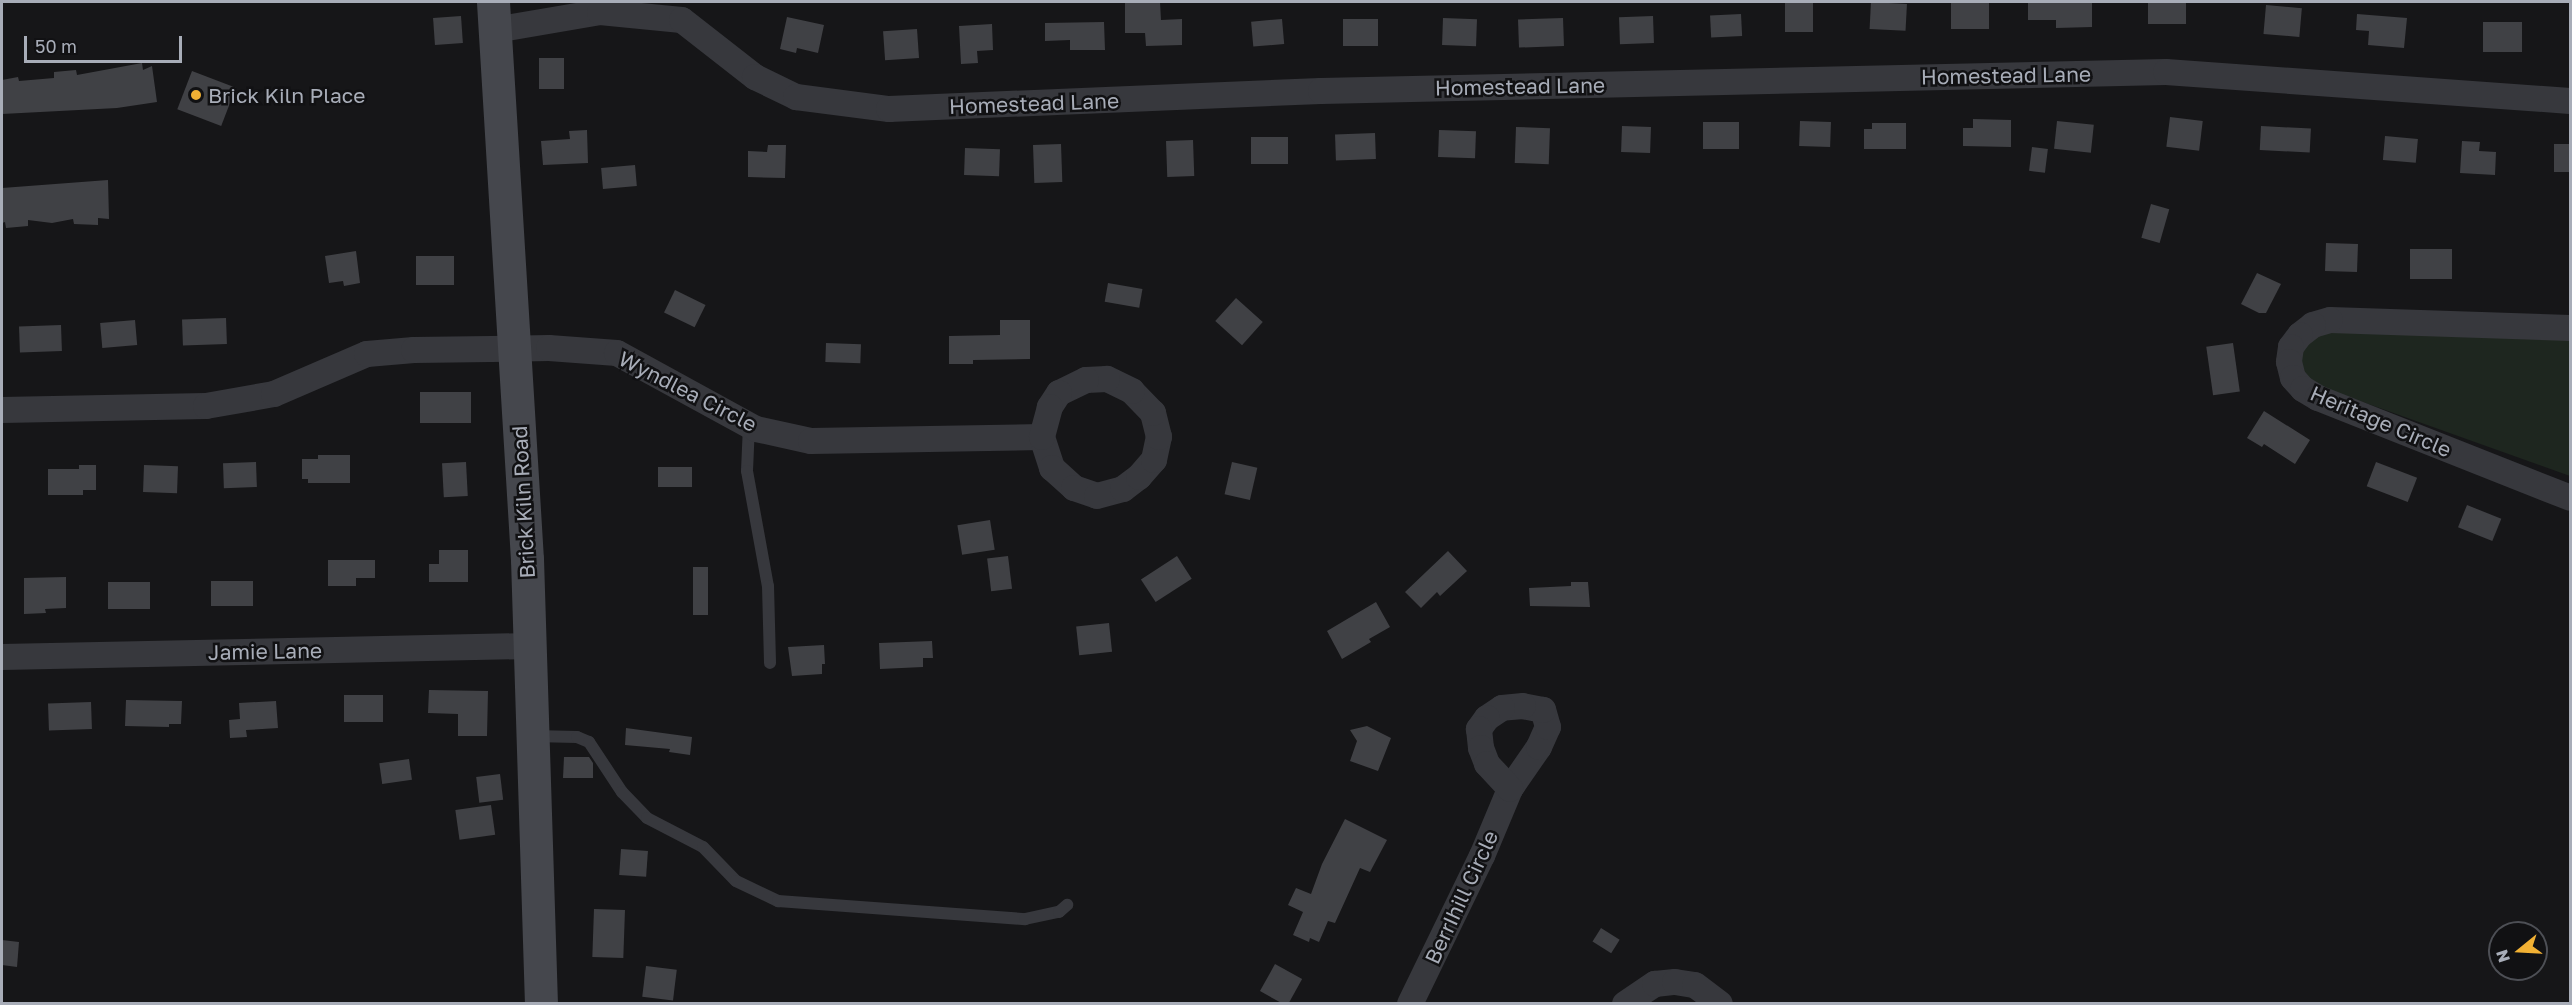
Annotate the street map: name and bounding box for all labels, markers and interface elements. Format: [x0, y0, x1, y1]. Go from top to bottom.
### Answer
scale bar [27, 24, 184, 62]
text: 50 m [35, 35, 77, 57]
street label: Homestead Lane [1921, 61, 2091, 89]
street label: Homestead Lane [1435, 72, 1605, 100]
place label: Brick Kiln Place [208, 82, 365, 108]
street label: Homestead Lane [949, 87, 1119, 119]
marker: Brick Kiln Place [189, 88, 203, 102]
street label: Wyndlea Circle [615, 345, 761, 437]
street label: Heritage Circle [2307, 380, 2455, 462]
street label: Brick Kiln Road [506, 425, 540, 579]
street label: Jamie Lane [208, 637, 322, 665]
street label: BerrIhill Circle [1419, 826, 1503, 968]
north arrow [2488, 921, 2548, 981]
text: N [2491, 947, 2514, 965]

